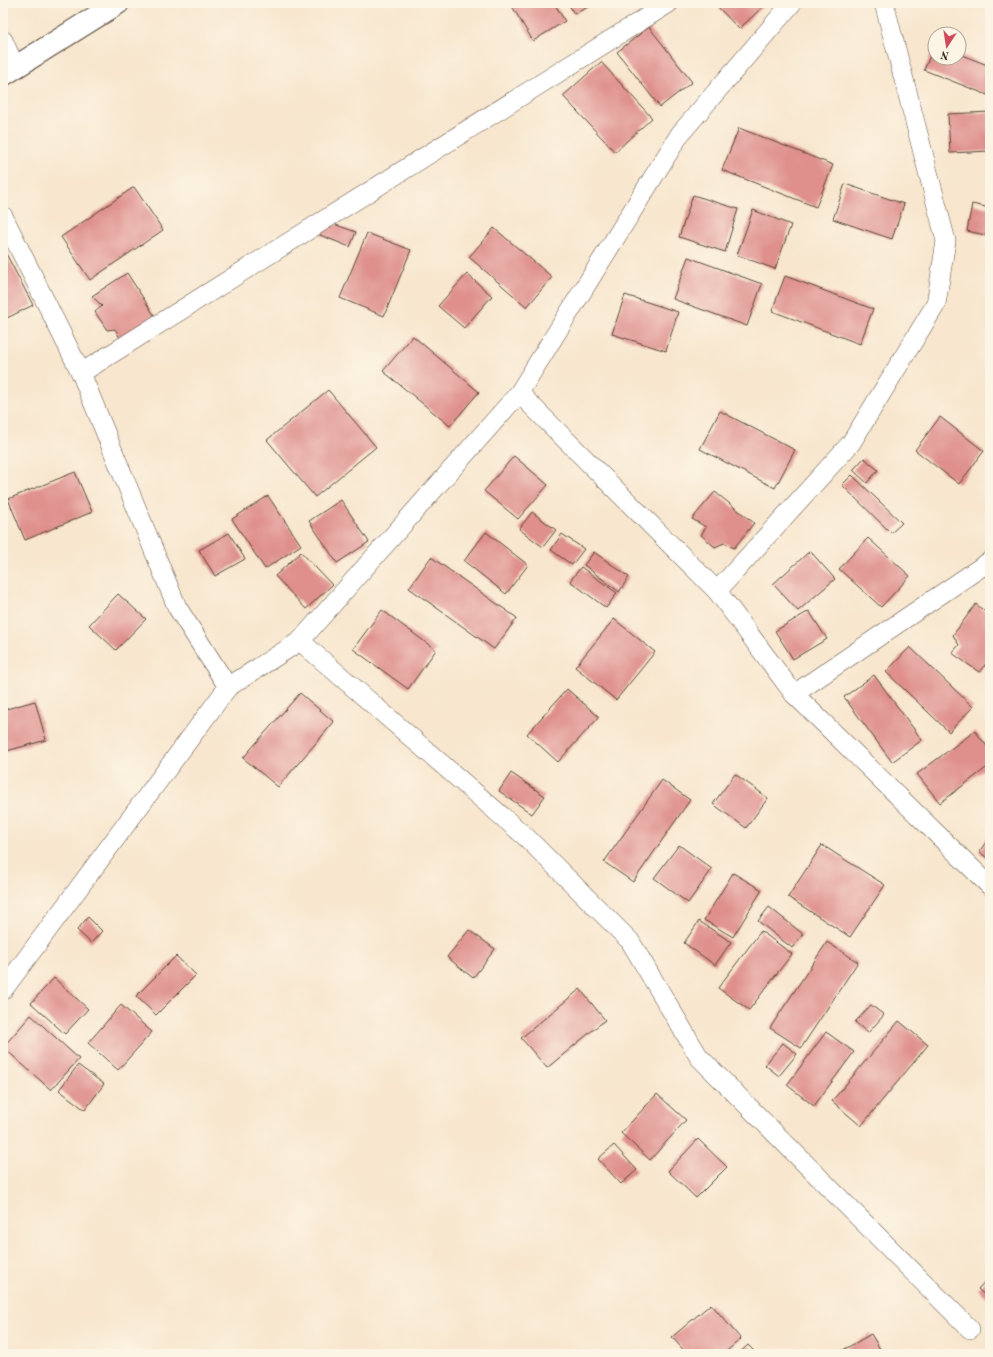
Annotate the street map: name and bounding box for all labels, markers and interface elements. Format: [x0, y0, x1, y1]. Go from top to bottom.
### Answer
north arrow [927, 26, 967, 66]
text: N [939, 48, 950, 61]

